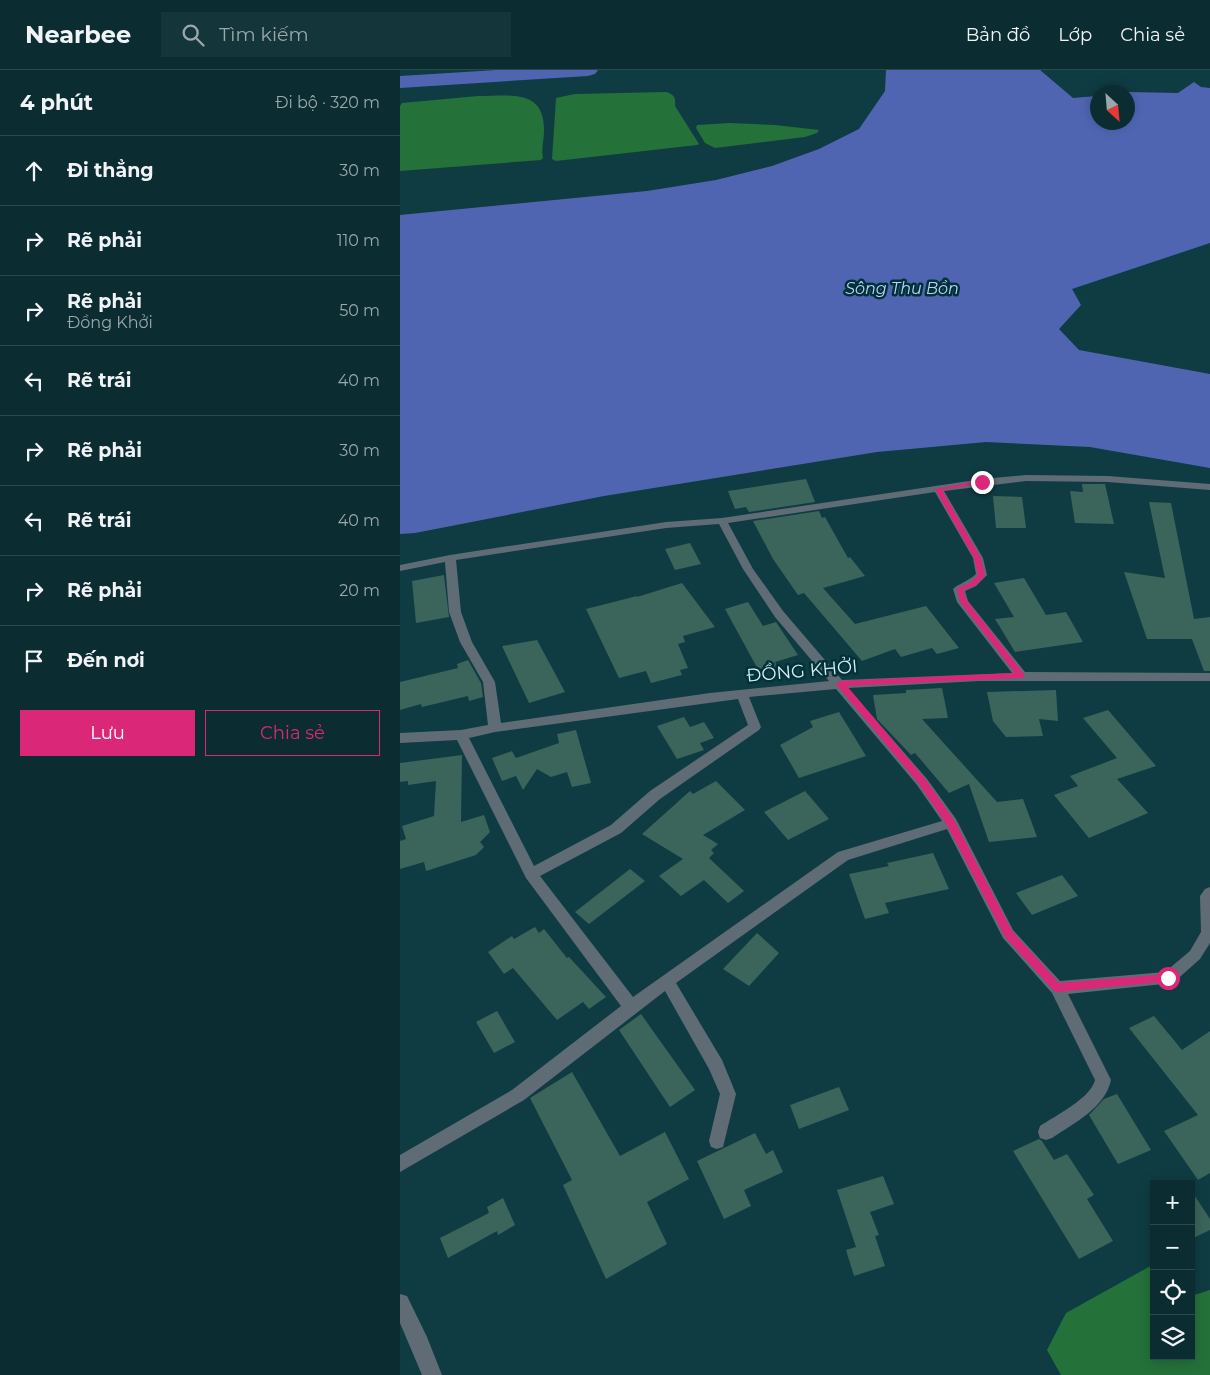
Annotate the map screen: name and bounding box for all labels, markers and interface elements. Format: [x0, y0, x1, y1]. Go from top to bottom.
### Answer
search box [161, 12, 511, 57]
text: Nearbee [25, 20, 131, 49]
icon: search [179, 21, 207, 49]
text: Tìm kiếm [219, 23, 309, 46]
text: Bản đồ [966, 24, 1030, 46]
text: Lớp [1058, 24, 1092, 46]
text: Chia sẻ [1120, 24, 1185, 46]
north arrow [1090, 85, 1135, 130]
text: 4 phút [20, 90, 93, 115]
text: Đi bộ · 320 m [275, 93, 380, 112]
icon: ahead [20, 157, 48, 185]
text: Đi thẳng [67, 159, 154, 182]
text: 30 m [339, 161, 380, 180]
icon: right [20, 227, 48, 255]
text: Rẽ phải [67, 229, 142, 252]
text: 110 m [337, 231, 380, 250]
water label: Sông Thu Bồn [845, 279, 959, 298]
text: Rẽ phải [67, 290, 142, 313]
icon: right [20, 297, 48, 325]
text: 50 m [339, 301, 380, 320]
text: Đồng Khởi [67, 313, 153, 332]
icon: left [20, 367, 48, 395]
text: Rẽ trái [67, 369, 132, 392]
text: 40 m [338, 371, 380, 390]
icon: right [20, 437, 48, 465]
text: Rẽ phải [67, 439, 142, 462]
text: 30 m [339, 441, 380, 460]
route end [971, 471, 994, 494]
icon: left [20, 507, 48, 535]
text: Rẽ trái [67, 509, 132, 532]
text: 40 m [338, 511, 380, 530]
icon: right [20, 577, 48, 605]
text: Rẽ phải [67, 579, 142, 602]
text: 20 m [339, 581, 380, 600]
icon: arrive [20, 647, 48, 675]
text: Đến nơi [67, 649, 145, 672]
street label: ĐỒNG KHỞI [746, 654, 858, 687]
button: Lưu [20, 710, 195, 756]
button: Chia sẻ [205, 710, 380, 756]
route start [1157, 967, 1180, 990]
map controls [1150, 1180, 1195, 1360]
button: + [1150, 1180, 1195, 1225]
button: − [1150, 1225, 1195, 1270]
button: locate [1150, 1270, 1195, 1315]
button: layers [1150, 1315, 1195, 1360]

